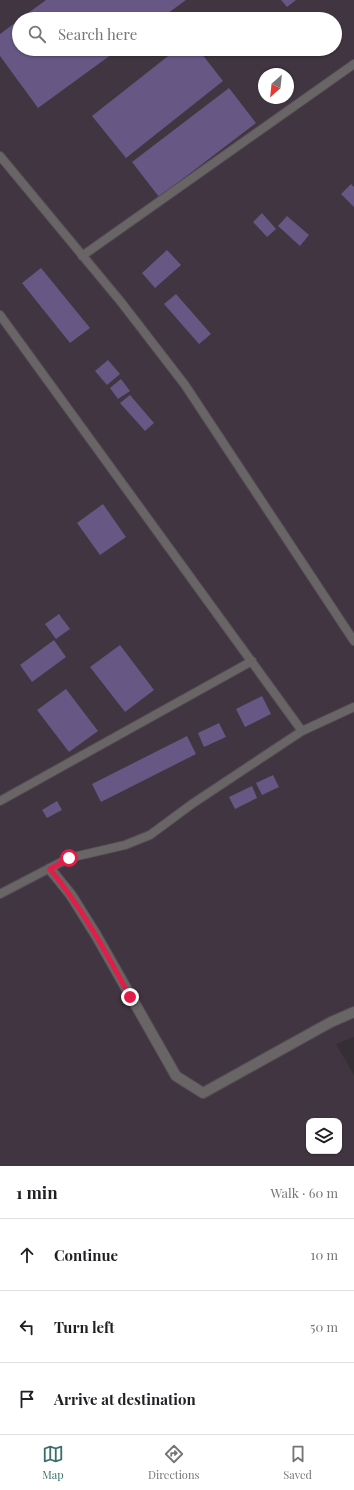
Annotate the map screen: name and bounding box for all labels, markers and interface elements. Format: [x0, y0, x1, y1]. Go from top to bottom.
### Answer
search box [12, 12, 342, 56]
icon: search [26, 23, 48, 45]
text: Search here [58, 24, 137, 44]
north arrow [258, 68, 294, 104]
route start [60, 849, 78, 867]
route end [121, 988, 139, 1006]
map controls [306, 1118, 342, 1154]
button: layers [306, 1118, 342, 1154]
text: 1 min [16, 1181, 58, 1203]
text: Walk · 60 m [270, 1184, 338, 1201]
icon: ahead [16, 1244, 38, 1266]
text: Continue [54, 1245, 118, 1265]
text: 10 m [311, 1246, 338, 1263]
icon: left [16, 1316, 38, 1338]
text: Turn left [54, 1317, 115, 1337]
text: 50 m [310, 1318, 338, 1335]
icon: arrive [16, 1388, 38, 1410]
text: Arrive at destination [54, 1389, 196, 1409]
tab: Map [42, 1443, 64, 1482]
tab: Directions [148, 1443, 199, 1482]
tab: Saved [283, 1443, 312, 1482]

